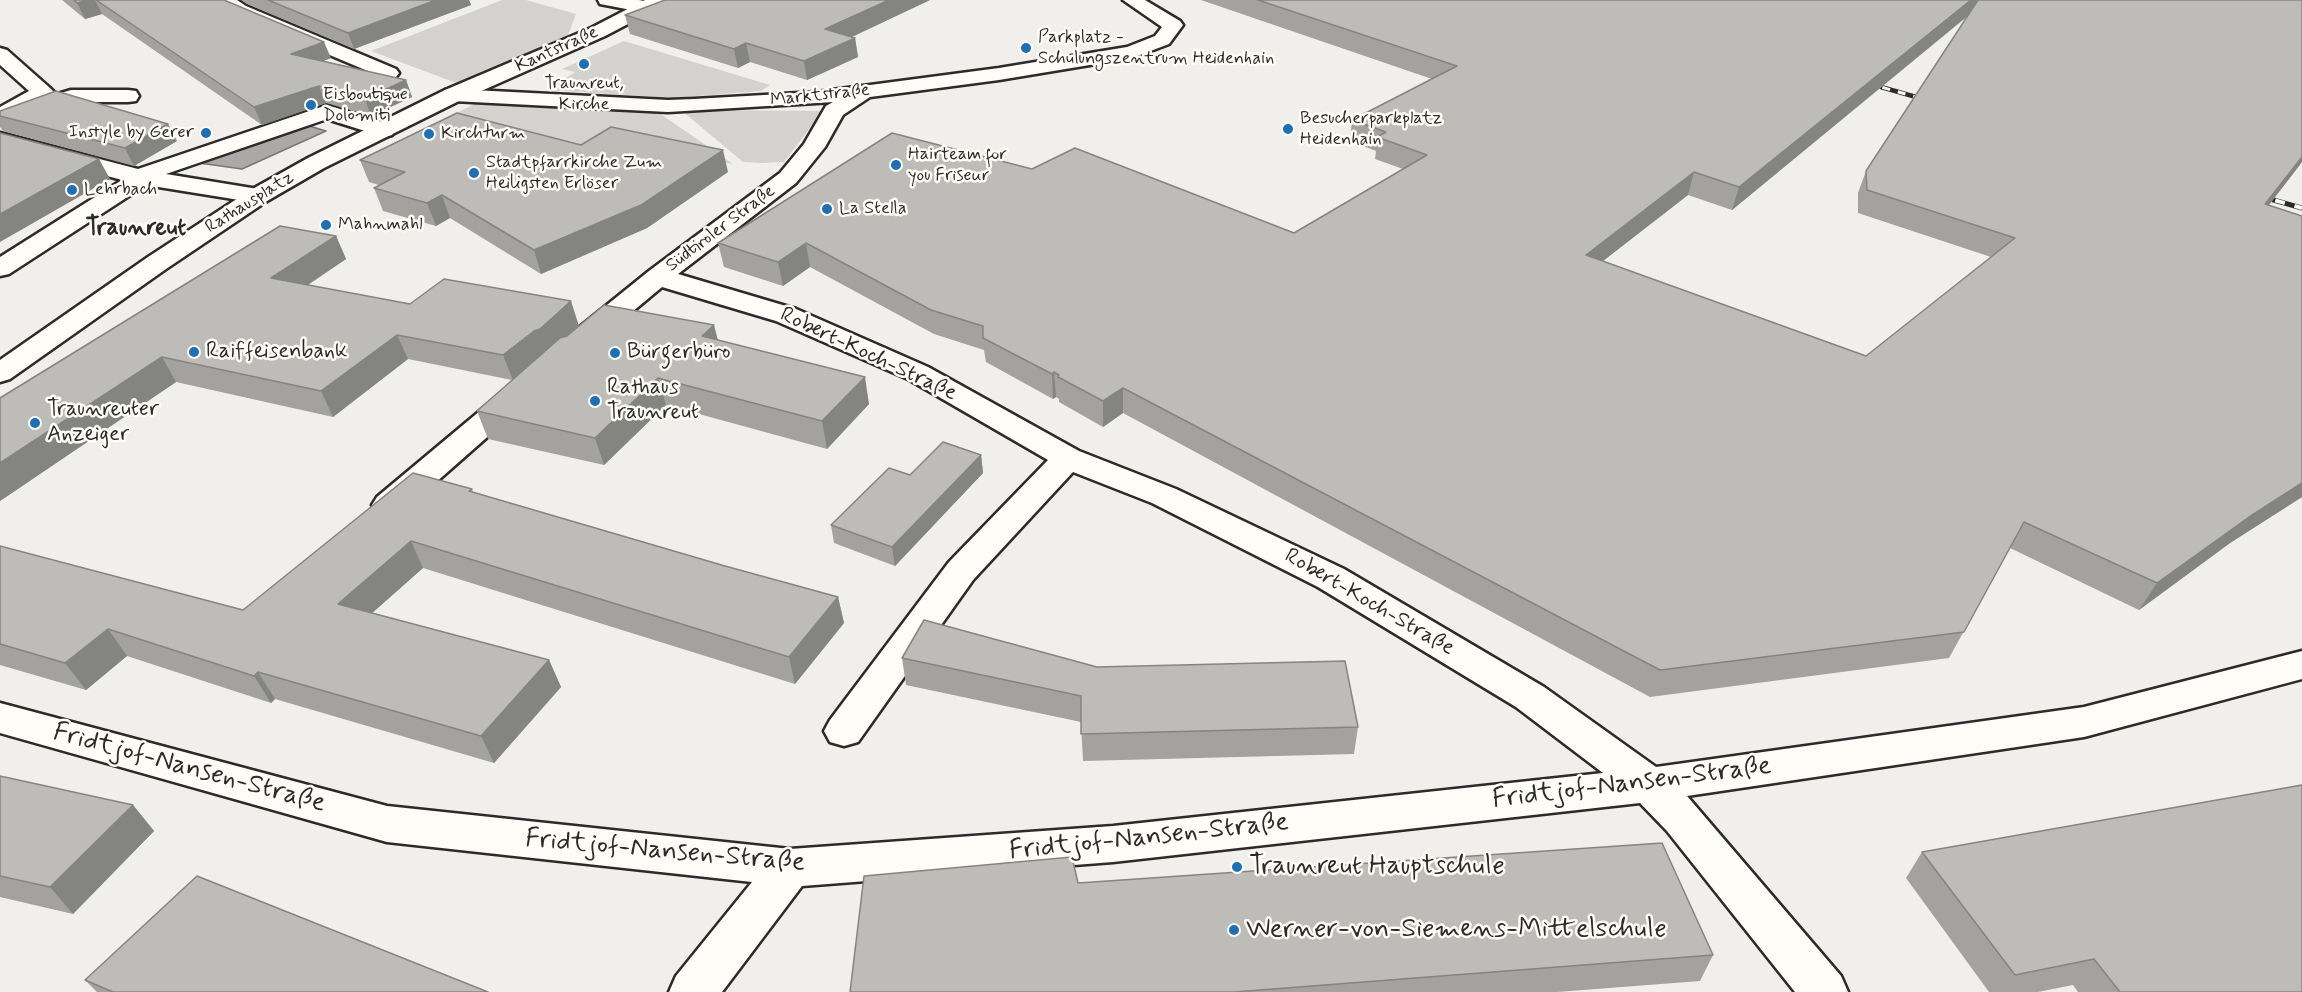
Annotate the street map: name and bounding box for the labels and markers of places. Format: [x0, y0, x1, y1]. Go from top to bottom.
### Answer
place label: Parkplatz - Schulungszentrum Heidenhain [1038, 27, 1274, 70]
marker: Parkplatz - Schulungszentrum Heidenhain [1019, 41, 1033, 55]
marker: Traunreut, Kirche [577, 57, 591, 71]
place label: Traunreut, Kirche [544, 73, 624, 116]
place label: Eisboutique Dolomiti [323, 84, 408, 127]
marker: Eisboutique Dolomiti [304, 98, 318, 112]
place label: Besucherparkplatz Heidenhain [1300, 108, 1442, 150]
place label: Instyle by Gerer [69, 122, 194, 144]
marker: Besucherparkplatz Heidenhain [1281, 122, 1295, 136]
place label: Kirchturm [441, 123, 526, 145]
marker: Instyle by Gerer [199, 126, 213, 140]
marker: Kirchturm [422, 127, 436, 141]
place label: Hairteam for you Friseur [908, 144, 1007, 186]
place label: Stadtpfarrkirche Zum Heiligsten Erlöser [486, 152, 662, 195]
marker: Hairteam for you Friseur [889, 158, 903, 172]
marker: Stadtpfarrkirche Zum Heiligsten Erlöser [467, 166, 481, 180]
place label: Lehrbach [84, 179, 157, 201]
marker: Lehrbach [65, 183, 79, 197]
place label: La Stella [839, 198, 907, 220]
marker: La Stella [820, 202, 834, 216]
place label: Mahnmahl [338, 214, 423, 236]
marker: Mahnmahl [319, 218, 333, 232]
place label: Raiffeisenbank [206, 339, 347, 365]
place label: Bürgerbüro [627, 340, 730, 366]
marker: Raiffeisenbank [187, 345, 201, 359]
marker: Bürgerbüro [608, 346, 622, 360]
place label: Rathaus Traunreut [607, 375, 699, 427]
marker: Rathaus Traunreut [588, 394, 602, 408]
place label: Traunreuter Anzeiger [47, 397, 159, 448]
marker: Traunreuter Anzeiger [28, 416, 42, 430]
place label: Traunreut Hauptschule [1249, 851, 1505, 883]
marker: Traunreut Hauptschule [1230, 860, 1244, 874]
place label: Werner-von-Siemens-Mittelschule [1246, 914, 1667, 946]
marker: Werner-von-Siemens-Mittelschule [1227, 923, 1241, 937]

